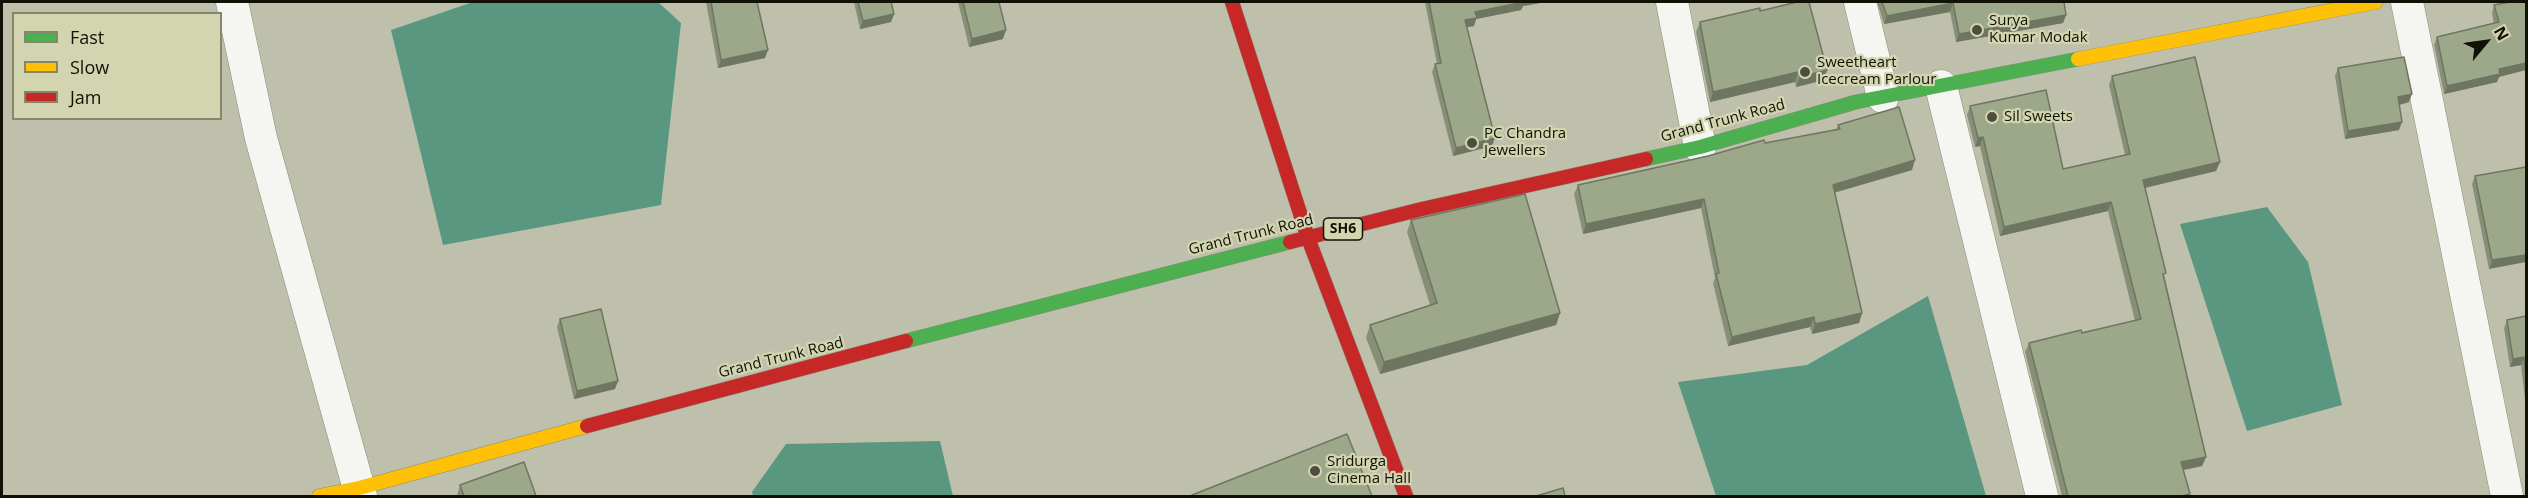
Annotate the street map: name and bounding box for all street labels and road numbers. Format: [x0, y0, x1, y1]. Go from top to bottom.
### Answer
street label: Grand Trunk Road [1659, 96, 1787, 146]
street label: Grand Trunk Road [1187, 211, 1315, 259]
road number: SH6 [1324, 218, 1362, 240]
street label: Grand Trunk Road [717, 334, 845, 382]

